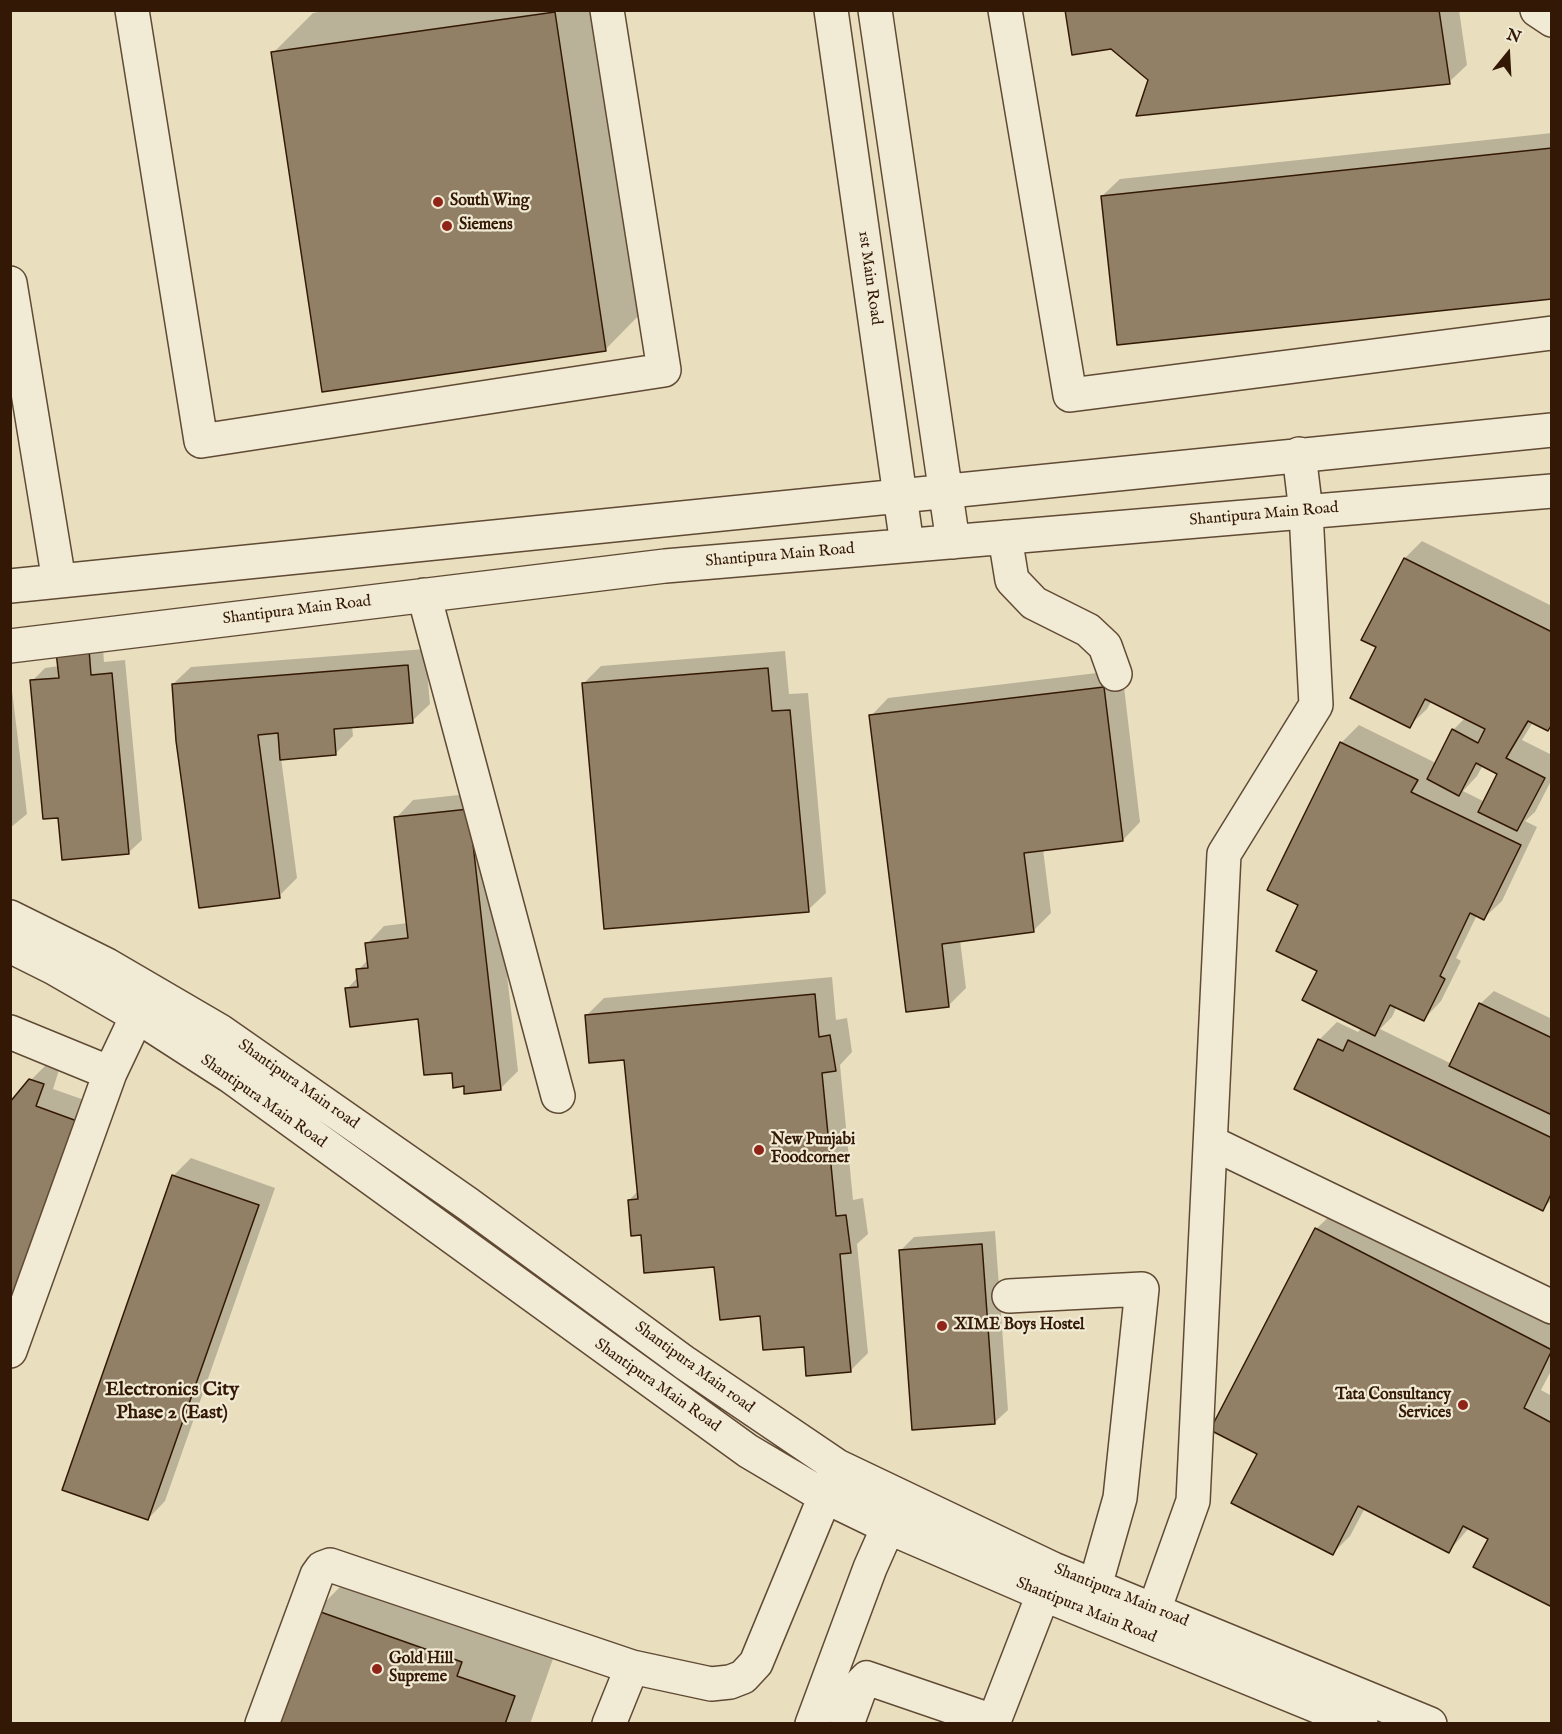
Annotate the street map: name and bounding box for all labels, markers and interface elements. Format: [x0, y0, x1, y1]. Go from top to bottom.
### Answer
north arrow [1478, 24, 1538, 84]
text: N [1504, 25, 1523, 49]
place label: South Wing [450, 192, 529, 212]
marker: South Wing [431, 195, 445, 209]
place label: Siemens [459, 216, 513, 236]
marker: Siemens [440, 219, 454, 233]
street label: 1st Main Road [853, 230, 885, 326]
street label: Shantipura Main Road [1189, 499, 1339, 531]
street label: Shantipura Main Road [705, 540, 855, 572]
street label: Shantipura Main Road [222, 592, 372, 630]
street label: Shantipura Main road [234, 1036, 362, 1134]
street label: Shantipura Main Road [196, 1051, 330, 1153]
place label: New Punjabi Foodcorner [771, 1131, 855, 1169]
marker: New Punjabi Foodcorner [752, 1143, 766, 1157]
place label: XIME Boys Hostel [954, 1316, 1084, 1336]
street label: Shantipura Main road [630, 1318, 758, 1418]
marker: XIME Boys Hostel [935, 1319, 949, 1333]
street label: Shantipura Main Road [590, 1335, 724, 1437]
district label: Electronics City Phase 2 (East) [105, 1379, 239, 1426]
place label: Tata Consultancy Services [1335, 1386, 1451, 1424]
marker: Tata Consultancy Services [1456, 1398, 1470, 1412]
street label: Shantipura Main road [1051, 1560, 1191, 1632]
street label: Shantipura Main Road [1013, 1574, 1159, 1648]
place label: Gold Hill Supreme [389, 1650, 453, 1688]
marker: Gold Hill Supreme [370, 1662, 384, 1676]

